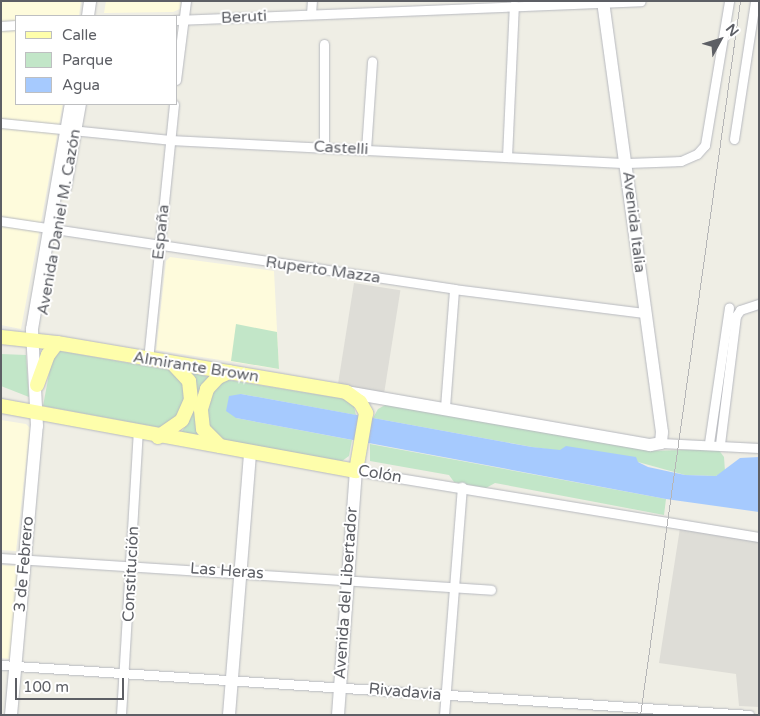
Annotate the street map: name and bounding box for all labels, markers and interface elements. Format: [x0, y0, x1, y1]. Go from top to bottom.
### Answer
street label: Beruti [221, 6, 267, 28]
legend [15, 15, 178, 105]
north arrow [695, 15, 745, 65]
text: N [722, 21, 742, 40]
text: Calle [62, 26, 97, 44]
text: Parque [62, 51, 113, 69]
text: Agua [62, 76, 100, 94]
street label: Avenida Daniel M. Cazón [33, 127, 85, 317]
street label: Castelli [313, 137, 369, 159]
street label: Avenida Italia [618, 170, 650, 274]
street label: España [149, 203, 173, 261]
street label: Ruperto Mazza [264, 252, 382, 288]
street label: Almirante Brown [132, 348, 260, 386]
street label: Colón [357, 461, 403, 487]
street label: Avenida del Libertador [330, 506, 362, 680]
street label: 3 de Febrero [10, 515, 38, 613]
street label: Constitución [119, 526, 143, 622]
street label: Las Heras [190, 559, 264, 583]
scale bar [18, 668, 126, 700]
text: 100 m [23, 678, 69, 696]
street label: Rivadavia [368, 679, 442, 705]

